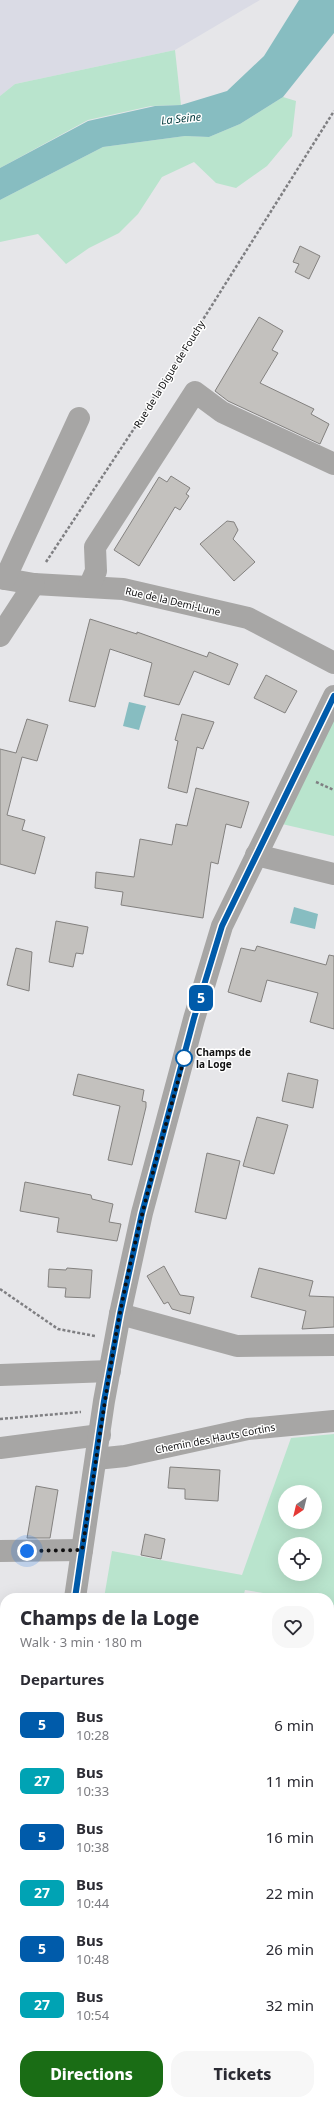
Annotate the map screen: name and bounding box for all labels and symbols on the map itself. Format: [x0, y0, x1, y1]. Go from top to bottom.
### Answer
water label: La Seine [160, 108, 202, 128]
street label: Rue de la Digue de Fouchy [130, 317, 208, 430]
street label: Rue de la Demi-Lune [124, 583, 222, 619]
line badge: 5 [188, 985, 214, 1011]
place label: Champs de la Loge [196, 1045, 251, 1071]
marker: Champs de la Loge [175, 1049, 193, 1067]
street label: Chemin des Hauts Cortins [154, 1419, 276, 1457]
north arrow [278, 1485, 322, 1529]
your location [17, 1541, 37, 1561]

